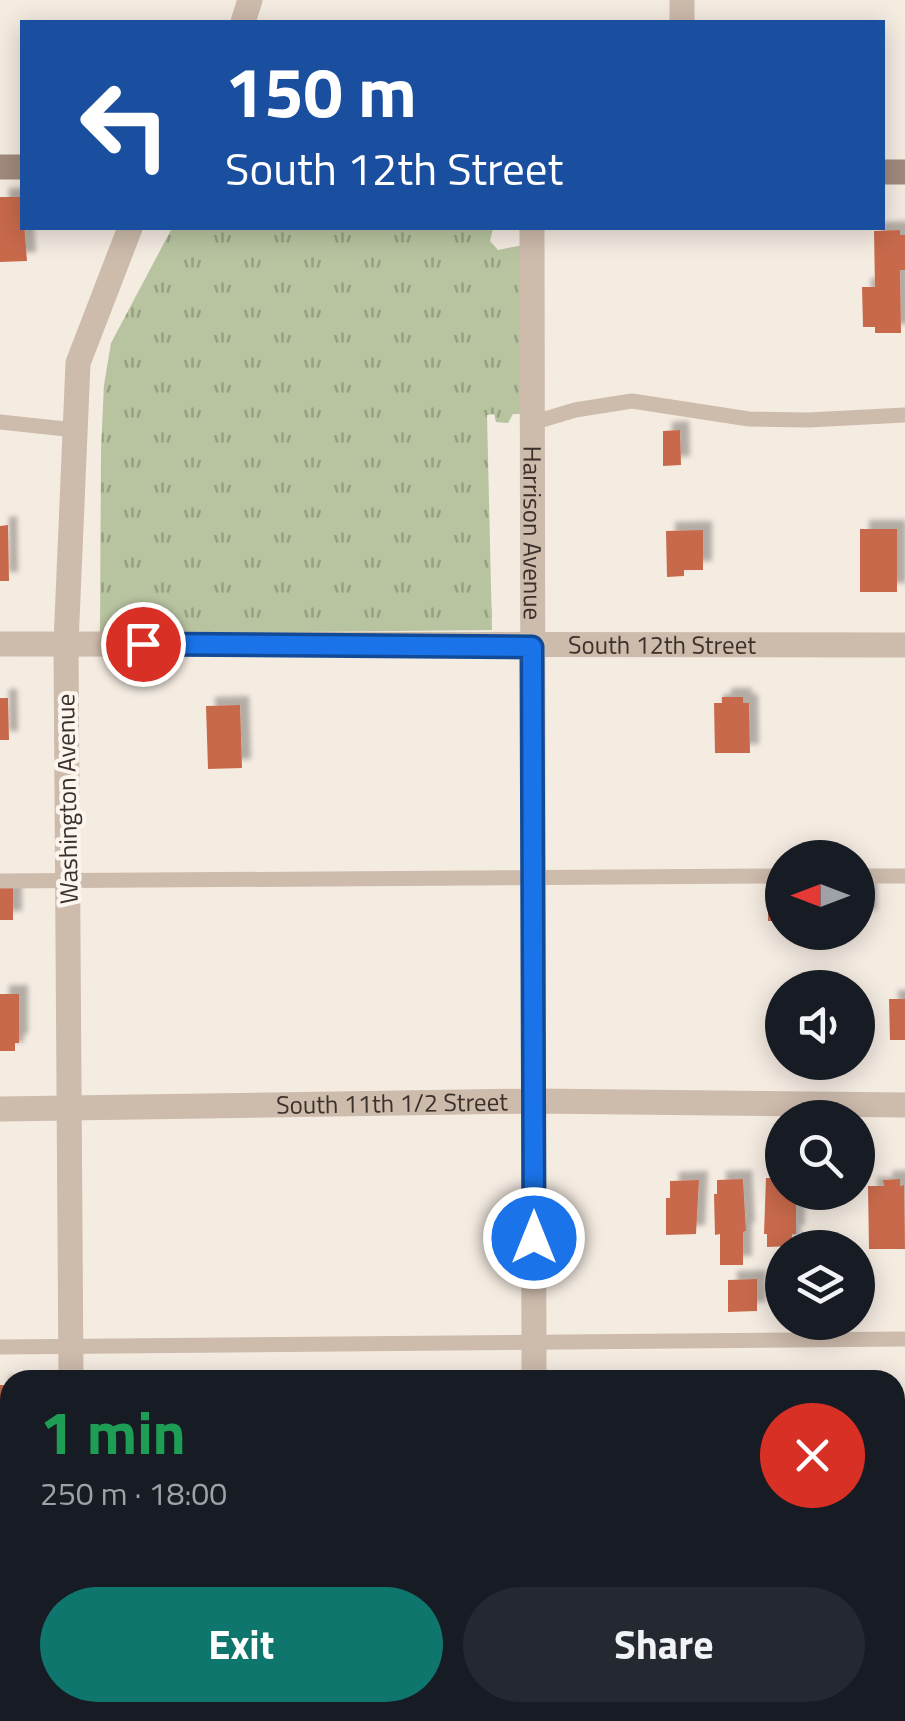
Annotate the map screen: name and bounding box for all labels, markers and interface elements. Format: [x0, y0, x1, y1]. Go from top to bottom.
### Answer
text: 150 m [225, 38, 417, 144]
icon: left [60, 60, 190, 190]
text: South 12th Street [225, 134, 563, 202]
street label: Harrison Avenue [513, 446, 552, 620]
pin [101, 602, 186, 687]
icon: arrive [116, 617, 171, 672]
street label: South 12th Street [568, 626, 756, 664]
street label: Washington Avenue [46, 694, 88, 904]
north arrow [765, 840, 875, 950]
map controls [765, 840, 875, 1340]
button: sound [765, 970, 875, 1080]
street label: South 11th 1/2 Street [276, 1082, 508, 1124]
button: search [765, 1100, 875, 1210]
position arrow [482, 1186, 586, 1290]
button: layers [765, 1230, 875, 1340]
text: 1 min [40, 1386, 186, 1477]
button: close [760, 1403, 865, 1508]
text: 250 m · 18:00 [40, 1469, 227, 1517]
button: Exit [40, 1587, 443, 1702]
button: Share [463, 1587, 865, 1702]

